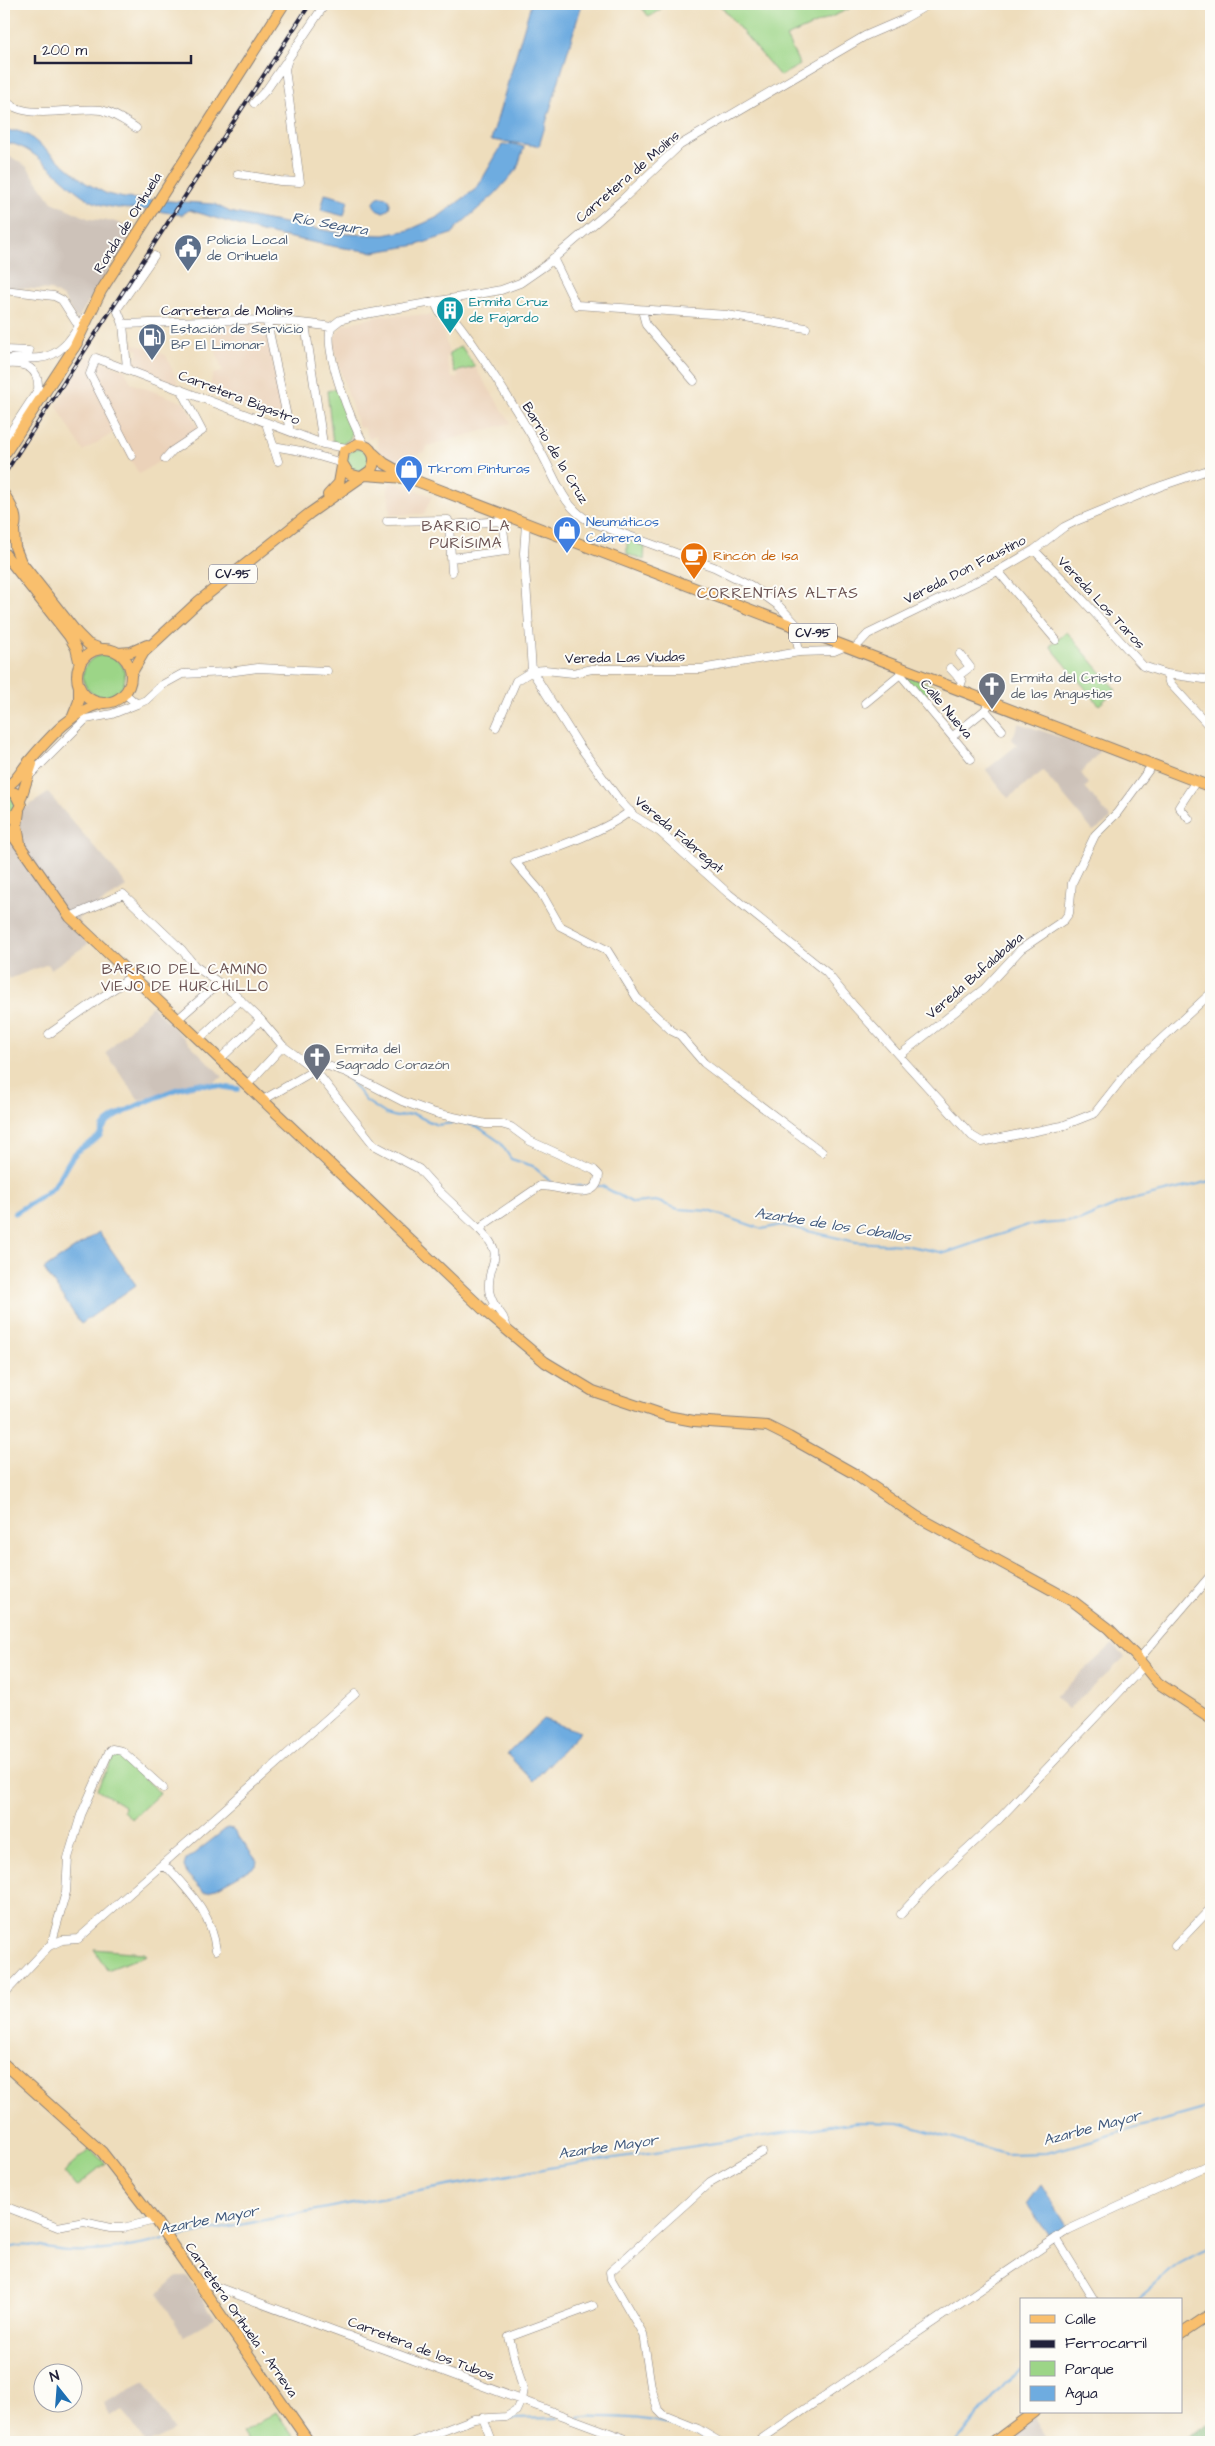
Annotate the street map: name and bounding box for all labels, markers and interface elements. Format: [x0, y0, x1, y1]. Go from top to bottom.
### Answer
scale bar [35, 32, 191, 64]
text: 200 m [42, 40, 88, 61]
street label: Carretera de Molins [572, 126, 684, 228]
street label: Ronda de Orihuela [89, 169, 167, 277]
water label: Río Segura [290, 207, 371, 242]
place label: Policía Local de Orihuela [207, 230, 288, 266]
public building icon: Policía Local de Orihuela [173, 233, 203, 272]
place label: Ermita Cruz de Fajardo [469, 292, 548, 328]
building icon: Ermita Cruz de Fajardo [435, 295, 465, 334]
street label: Carretera de Molins [161, 301, 293, 321]
place label: Estación de Servicio BP El Limonar [171, 319, 304, 355]
fuel station icon: Estación de Servicio BP El Limonar [137, 322, 167, 361]
street label: Carretera Bigastro [175, 366, 303, 430]
street label: Barrio de la Cruz [517, 399, 593, 508]
shop icon: Tkrom Pinturas [394, 454, 424, 493]
place label: Tkrom Pinturas [428, 459, 530, 479]
place label: Neumáticos Cabrera [586, 512, 659, 548]
shop icon: Neumáticos Cabrera [552, 515, 582, 554]
district label: BARRIO LA PURÍSIMA [422, 516, 510, 554]
street label: Vereda Don Faustino [900, 530, 1030, 609]
cafe icon: Rincón de Isa [679, 541, 709, 580]
place label: Rincón de Isa [713, 546, 798, 566]
street label: Vereda Los Taros [1053, 552, 1149, 654]
road number: CV-95 [209, 564, 257, 584]
district label: CORRENTÍAS ALTAS [697, 583, 859, 604]
road number: CV-95 [789, 624, 837, 642]
street label: Vereda Las Viudas [565, 647, 685, 669]
place label: Ermita del Cristo de las Angustias [1011, 668, 1121, 704]
church icon: Ermita del Cristo de las Angustias [977, 671, 1007, 710]
street label: Calle Nueva [915, 675, 977, 743]
street label: Vereda Fabregat [630, 791, 728, 879]
street label: Vereda Bufalababa [922, 928, 1028, 1024]
district label: BARRIO DEL CAMINO VIEJO DE HURCHILLO [101, 959, 269, 997]
place label: Ermita del Sagrado Corazón [336, 1039, 449, 1075]
church icon: Ermita del Sagrado Corazón [302, 1042, 332, 1081]
water label: Azarbe de los Coballos [754, 1202, 914, 1248]
water label: Azarbe Mayor [1041, 2104, 1145, 2152]
water label: Azarbe Mayor [557, 2129, 661, 2165]
water label: Azarbe Mayor [158, 2200, 262, 2241]
street label: Carretera Orihuela - Arneva [180, 2238, 302, 2402]
legend [1020, 2298, 1182, 2414]
text: Calle [1065, 2309, 1096, 2330]
street label: Carretera de los Tubos [345, 2312, 497, 2386]
text: Ferrocarril [1065, 2333, 1147, 2354]
text: Parque [1065, 2359, 1114, 2380]
north arrow [32, 2364, 82, 2414]
text: N [47, 2366, 62, 2387]
text: Agua [1065, 2383, 1098, 2405]

